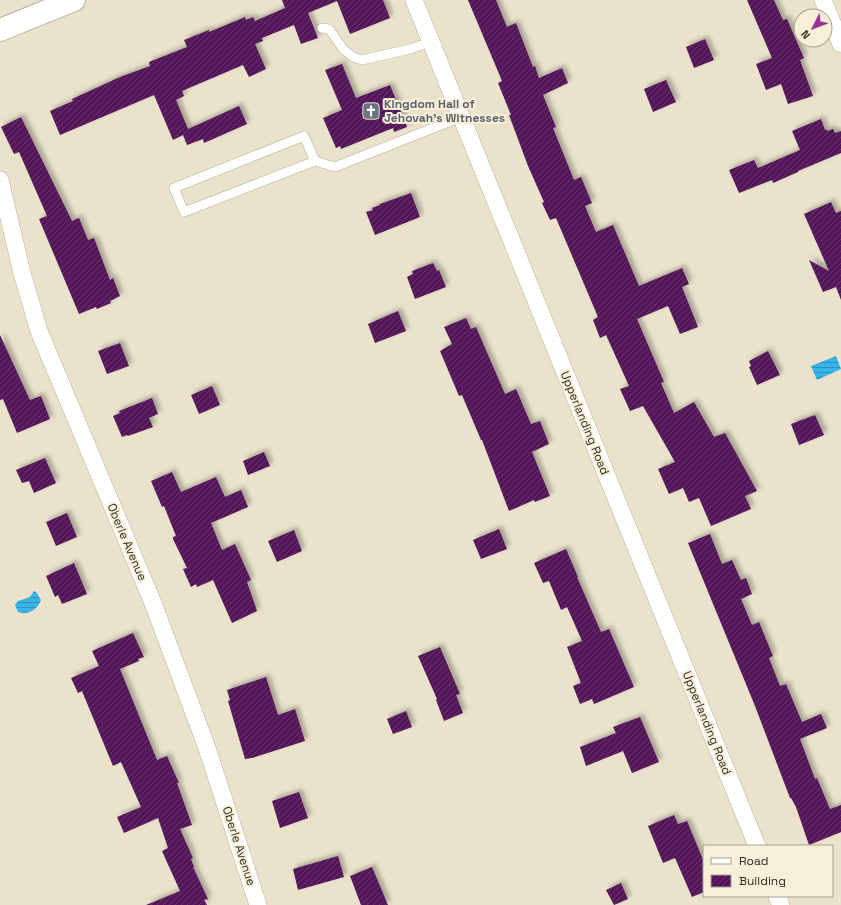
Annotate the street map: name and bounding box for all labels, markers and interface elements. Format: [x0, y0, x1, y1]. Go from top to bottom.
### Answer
north arrow [793, 8, 833, 48]
text: N [798, 27, 813, 42]
place label: Kingdom Hall of Jehovah’s Witnesses [384, 96, 505, 126]
church icon: Kingdom Hall of Jehovah’s Witnesses [361, 101, 381, 121]
street label: Upperlanding Road [557, 369, 613, 477]
street label: Oberle Avenue [103, 501, 151, 583]
street label: Upperlanding Road [679, 669, 735, 777]
street label: Oberle Avenue [219, 804, 259, 888]
legend [703, 845, 833, 897]
text: Road [739, 853, 768, 869]
text: Building [739, 873, 786, 889]

